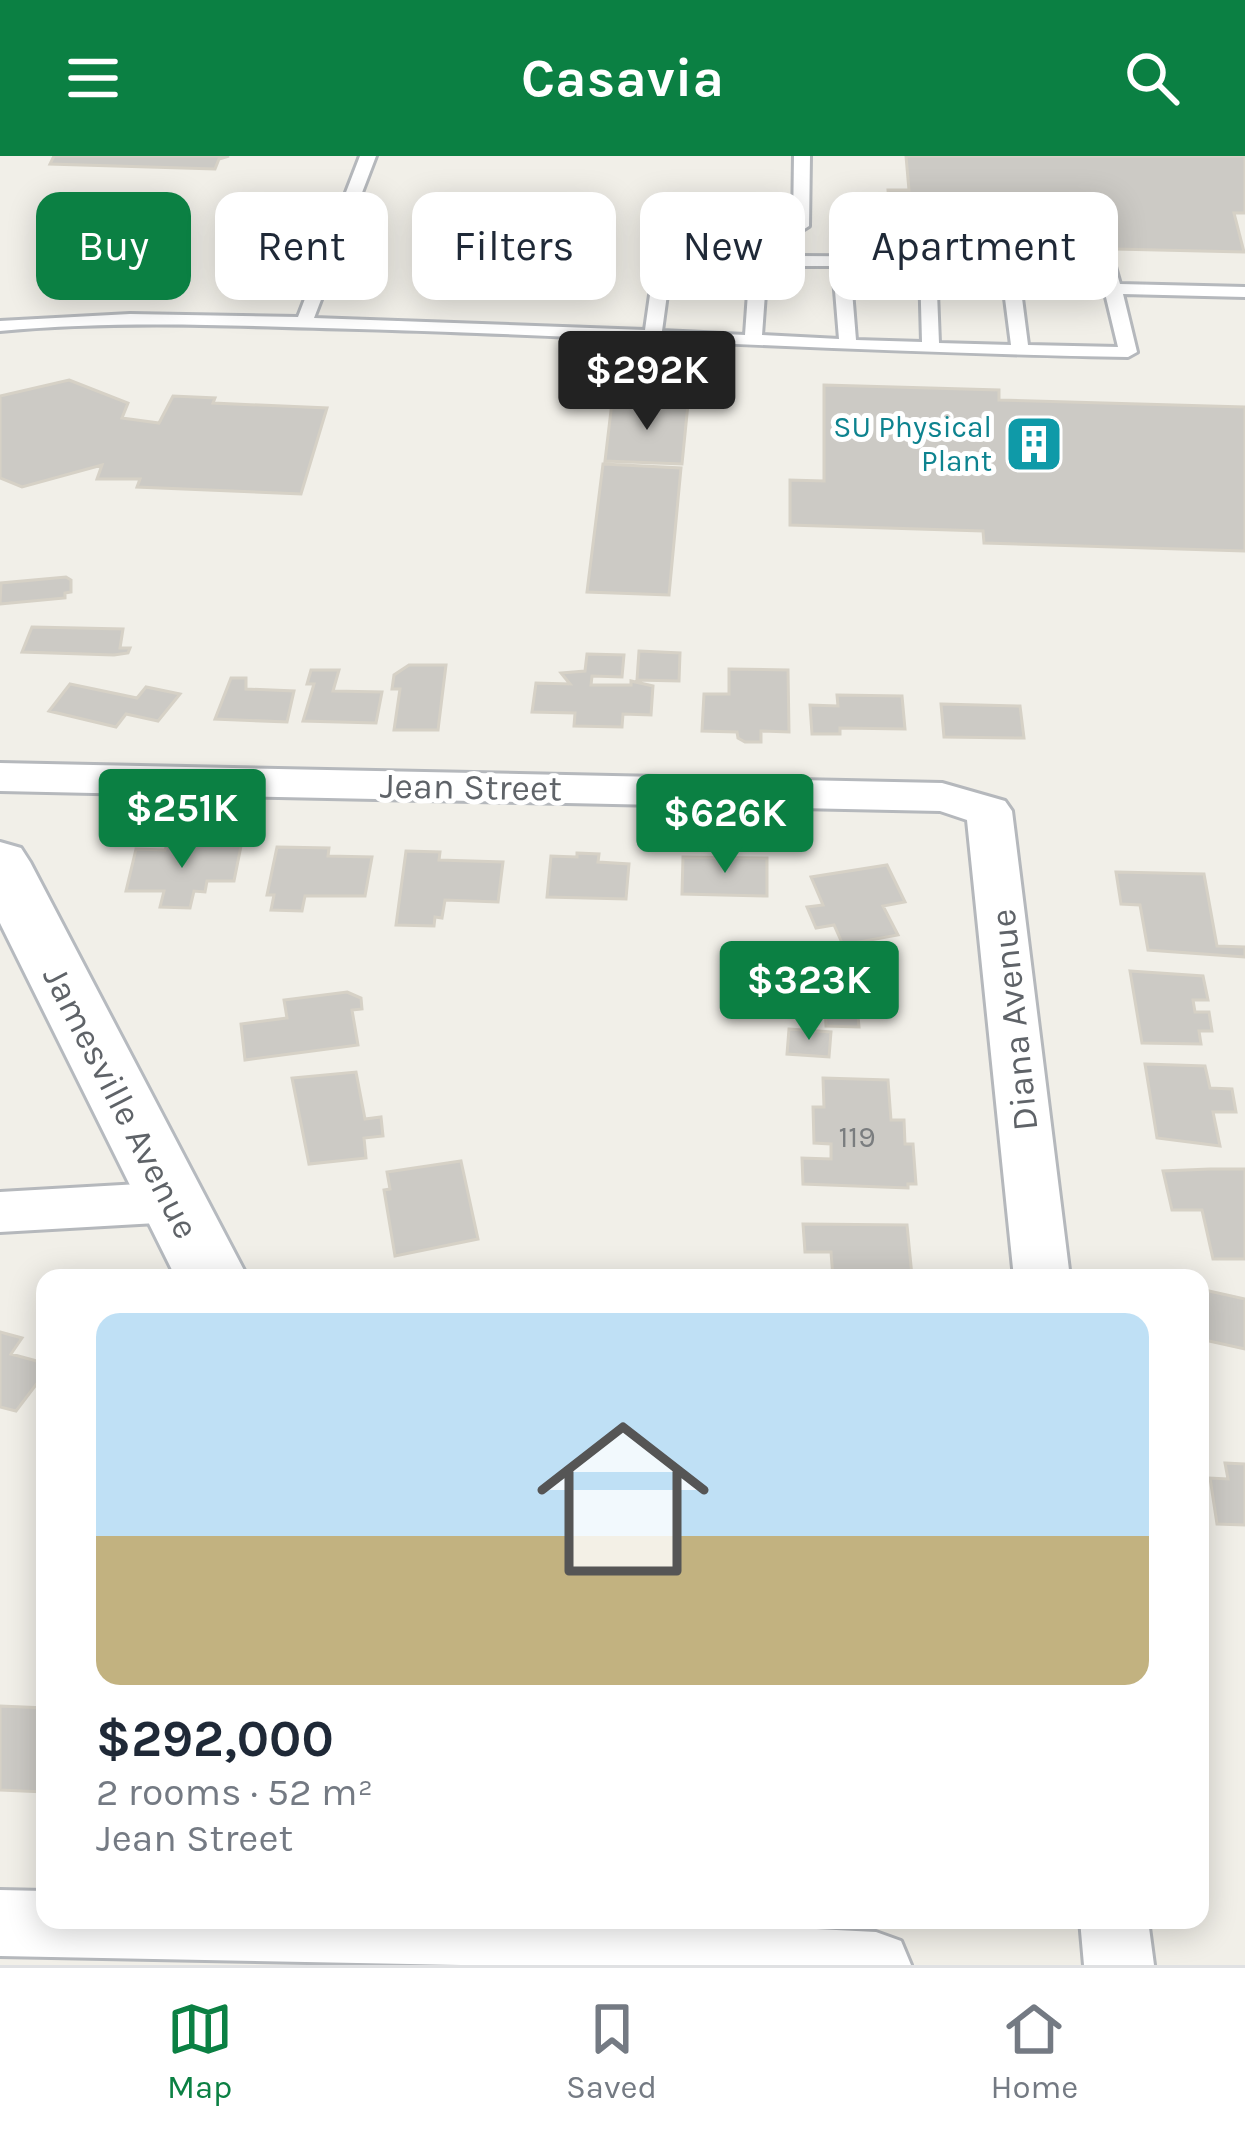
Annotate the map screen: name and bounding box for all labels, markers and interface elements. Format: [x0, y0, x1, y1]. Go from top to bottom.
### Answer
icon: menu [60, 45, 126, 111]
icon: search [1119, 45, 1185, 111]
text: Casavia [521, 46, 724, 110]
chip: Buy [36, 192, 191, 300]
chip: Rent [215, 192, 388, 300]
chip: Filters [412, 192, 616, 300]
chip: New [640, 192, 805, 300]
chip: Apartment [829, 192, 1118, 300]
pin: $292K [563, 331, 731, 433]
text: $292K [585, 347, 709, 393]
place label: SU Physical Plant [833, 409, 992, 479]
building icon: SU Physical Plant [1003, 413, 1065, 475]
street label: Jean Street [380, 764, 562, 810]
pin: $251K [98, 769, 266, 871]
pin: $626K [641, 774, 809, 876]
text: $251K [126, 785, 238, 831]
text: $626K [663, 790, 787, 836]
street label: Diana Avenue [981, 907, 1047, 1133]
pin: $323K [725, 941, 893, 1043]
text: $323K [747, 957, 871, 1003]
street label: Jamesville Avenue [34, 959, 208, 1246]
house number: 119 [838, 1119, 876, 1155]
icon: home [515, 1391, 731, 1607]
text: $292,000 [96, 1709, 334, 1769]
text: 2 rooms · 52 m² [96, 1769, 373, 1815]
text: Jean Street [96, 1815, 293, 1861]
tab: Map [167, 1996, 233, 2106]
tab: Saved [566, 1996, 657, 2106]
tab: Home [990, 1996, 1078, 2106]

